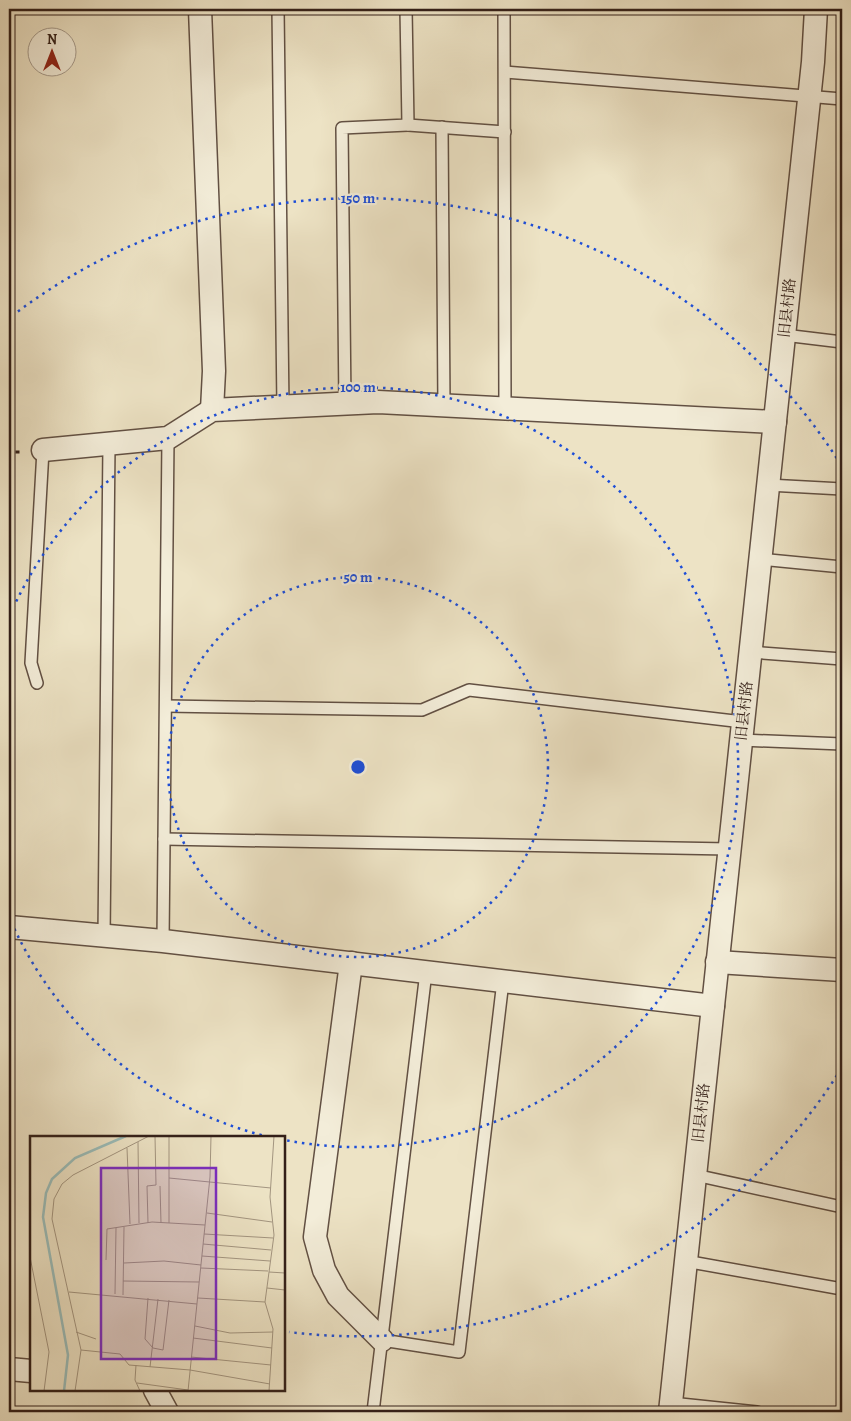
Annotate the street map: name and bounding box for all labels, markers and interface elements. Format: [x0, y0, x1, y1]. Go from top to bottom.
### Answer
north arrow [28, 28, 78, 78]
text: N [47, 30, 57, 49]
text: 150 m [341, 188, 376, 208]
street label: 旧县村路 [774, 277, 800, 339]
text: 100 m [340, 377, 376, 397]
text: 50 m [343, 567, 373, 587]
street label: 旧县村路 [731, 680, 757, 742]
centre of rings [349, 758, 367, 776]
street label: 旧县村路 [688, 1082, 714, 1144]
inset map [30, 1136, 285, 1391]

